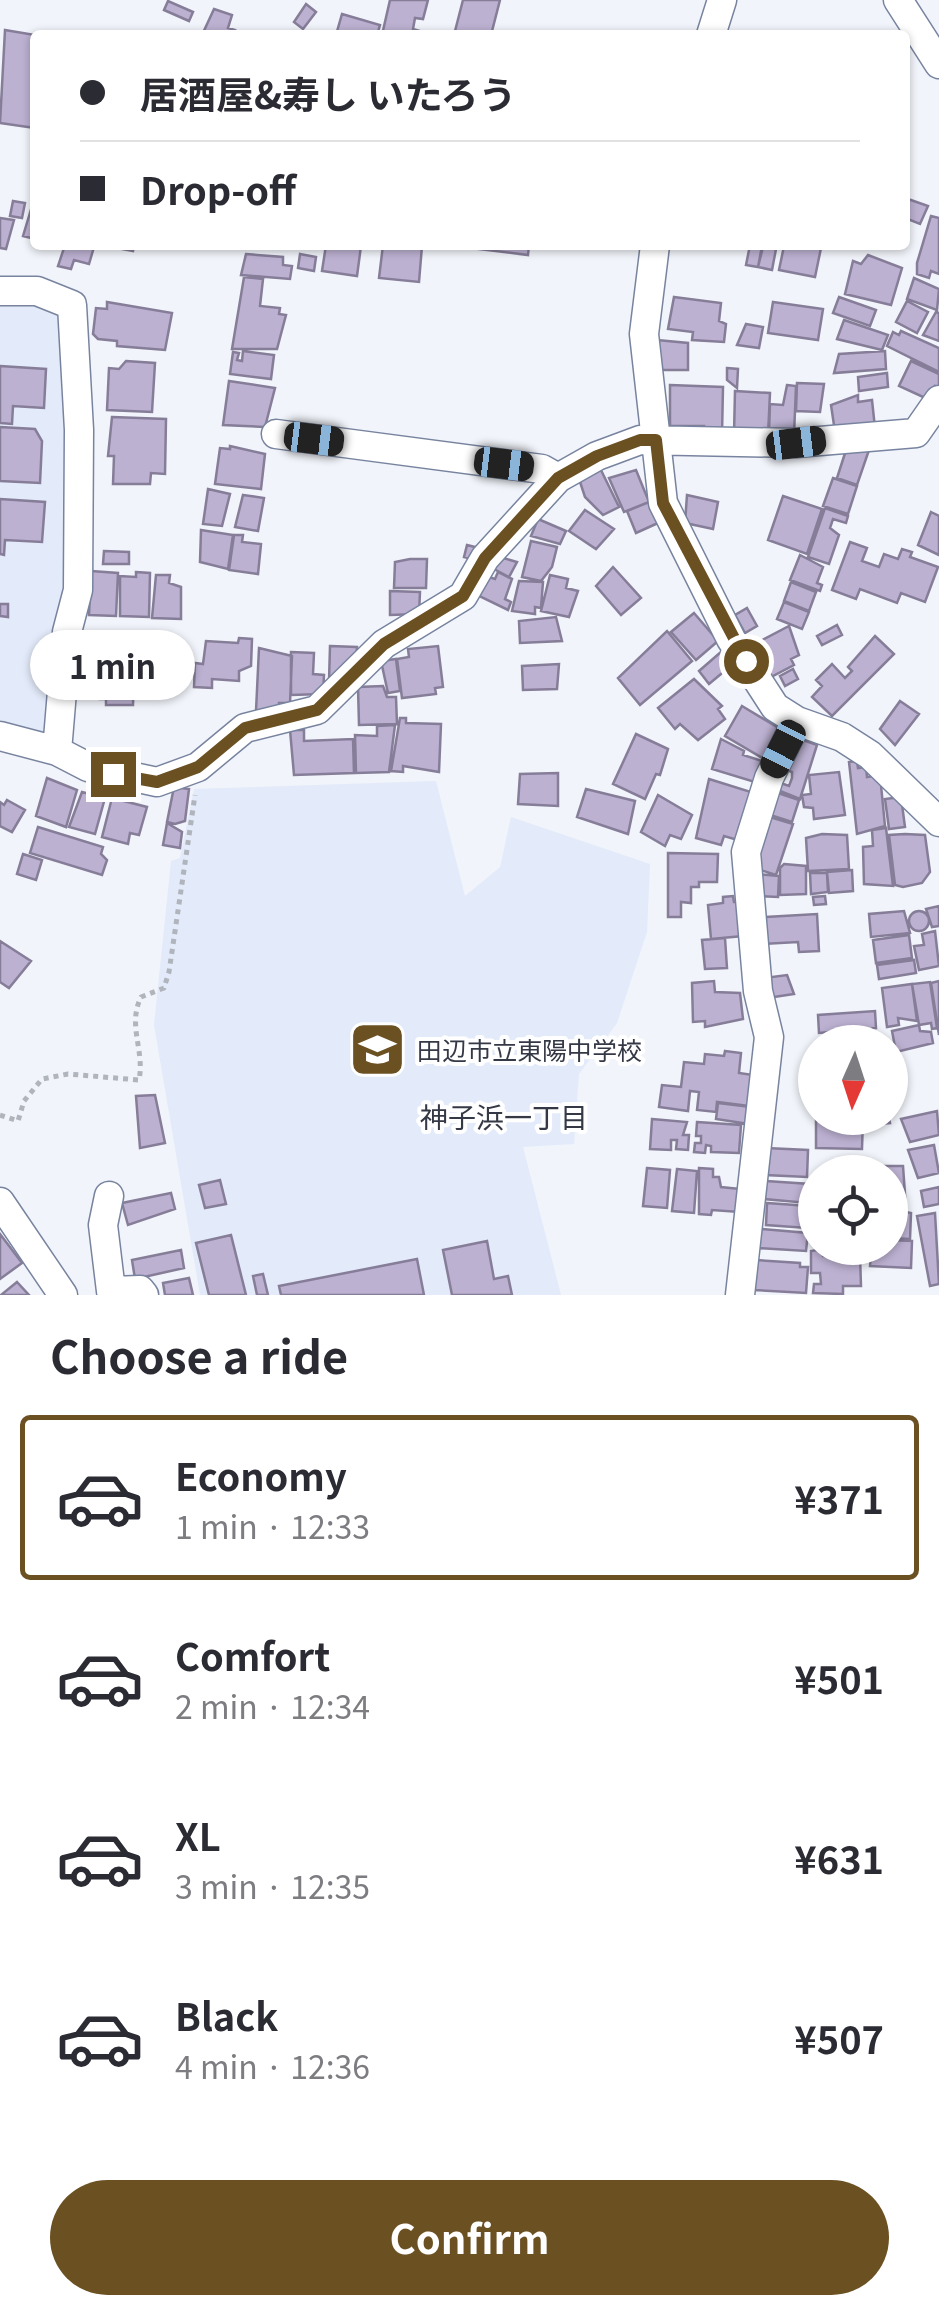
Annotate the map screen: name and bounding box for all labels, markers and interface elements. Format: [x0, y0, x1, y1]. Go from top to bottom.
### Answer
text: 居酒屋&寿し いたろう [140, 65, 516, 120]
text: Drop-off [140, 161, 296, 216]
car [282, 420, 346, 458]
car [764, 424, 828, 462]
car [472, 445, 536, 483]
callout: 1 min [31, 629, 196, 699]
route start [724, 639, 769, 684]
text: 1 min [69, 642, 156, 688]
car [756, 715, 810, 783]
route end [91, 752, 136, 797]
school or university icon: 田辺市立東陽中学校 [348, 1019, 408, 1079]
north arrow [798, 1025, 908, 1135]
map controls [798, 1025, 908, 1265]
place label: 田辺市立東陽中学校 [417, 1031, 642, 1067]
district label: 神子浜一丁目 [420, 1096, 588, 1136]
button: locate [798, 1155, 908, 1265]
text: Choose a ride [50, 1322, 348, 1387]
text: Economy [175, 1447, 347, 1502]
icon: car [55, 1453, 145, 1543]
text: ¥371 [794, 1470, 884, 1525]
text: 1 min · 12:33 [175, 1502, 370, 1548]
text: Comfort [175, 1627, 330, 1682]
icon: car [55, 1633, 145, 1723]
text: ¥501 [794, 1650, 884, 1705]
text: 2 min · 12:34 [175, 1682, 370, 1728]
text: XL [175, 1807, 221, 1862]
icon: car [55, 1813, 145, 1903]
text: ¥631 [794, 1830, 884, 1885]
text: 3 min · 12:35 [175, 1862, 370, 1908]
text: Black [175, 1987, 278, 2042]
icon: car [55, 1993, 145, 2083]
text: ¥507 [794, 2010, 884, 2065]
text: 4 min · 12:36 [175, 2042, 370, 2088]
button: Confirm [50, 2180, 889, 2295]

